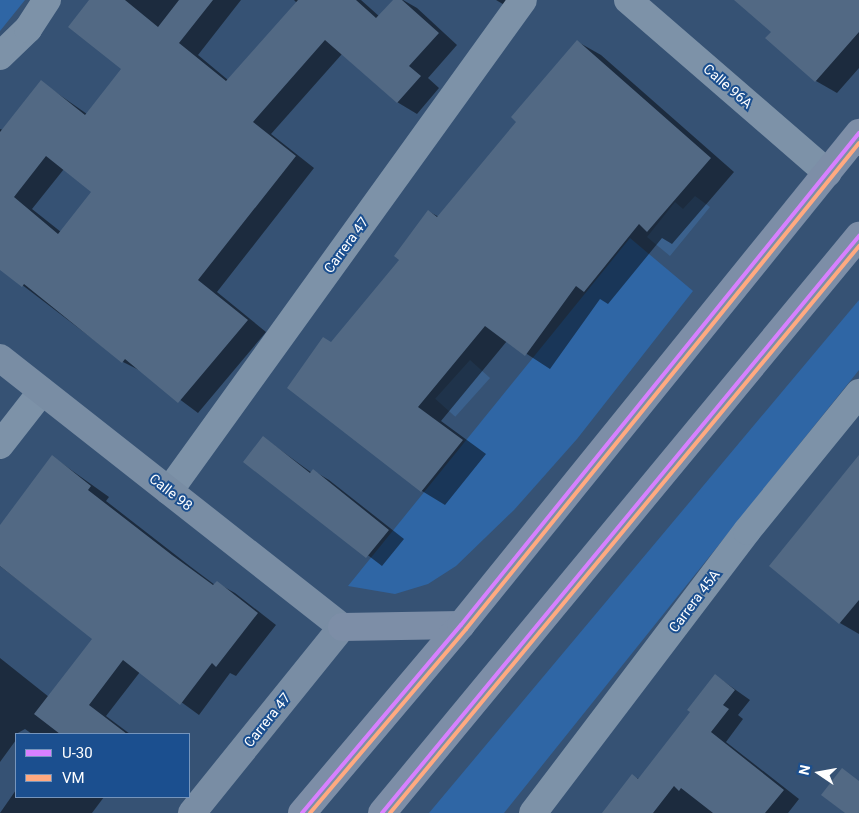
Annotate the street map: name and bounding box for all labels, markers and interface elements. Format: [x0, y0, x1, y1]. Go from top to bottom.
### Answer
street label: Calle 96A [700, 60, 756, 112]
street label: Carrera 47 [320, 214, 372, 276]
street label: Calle 98 [146, 470, 196, 514]
street label: Carrera 45A [665, 566, 723, 636]
street label: Carrera 47 [240, 690, 294, 750]
legend [15, 733, 190, 798]
text: U-30 [62, 744, 93, 762]
north arrow [794, 748, 844, 798]
text: N [795, 763, 813, 776]
text: VM [62, 769, 85, 787]

